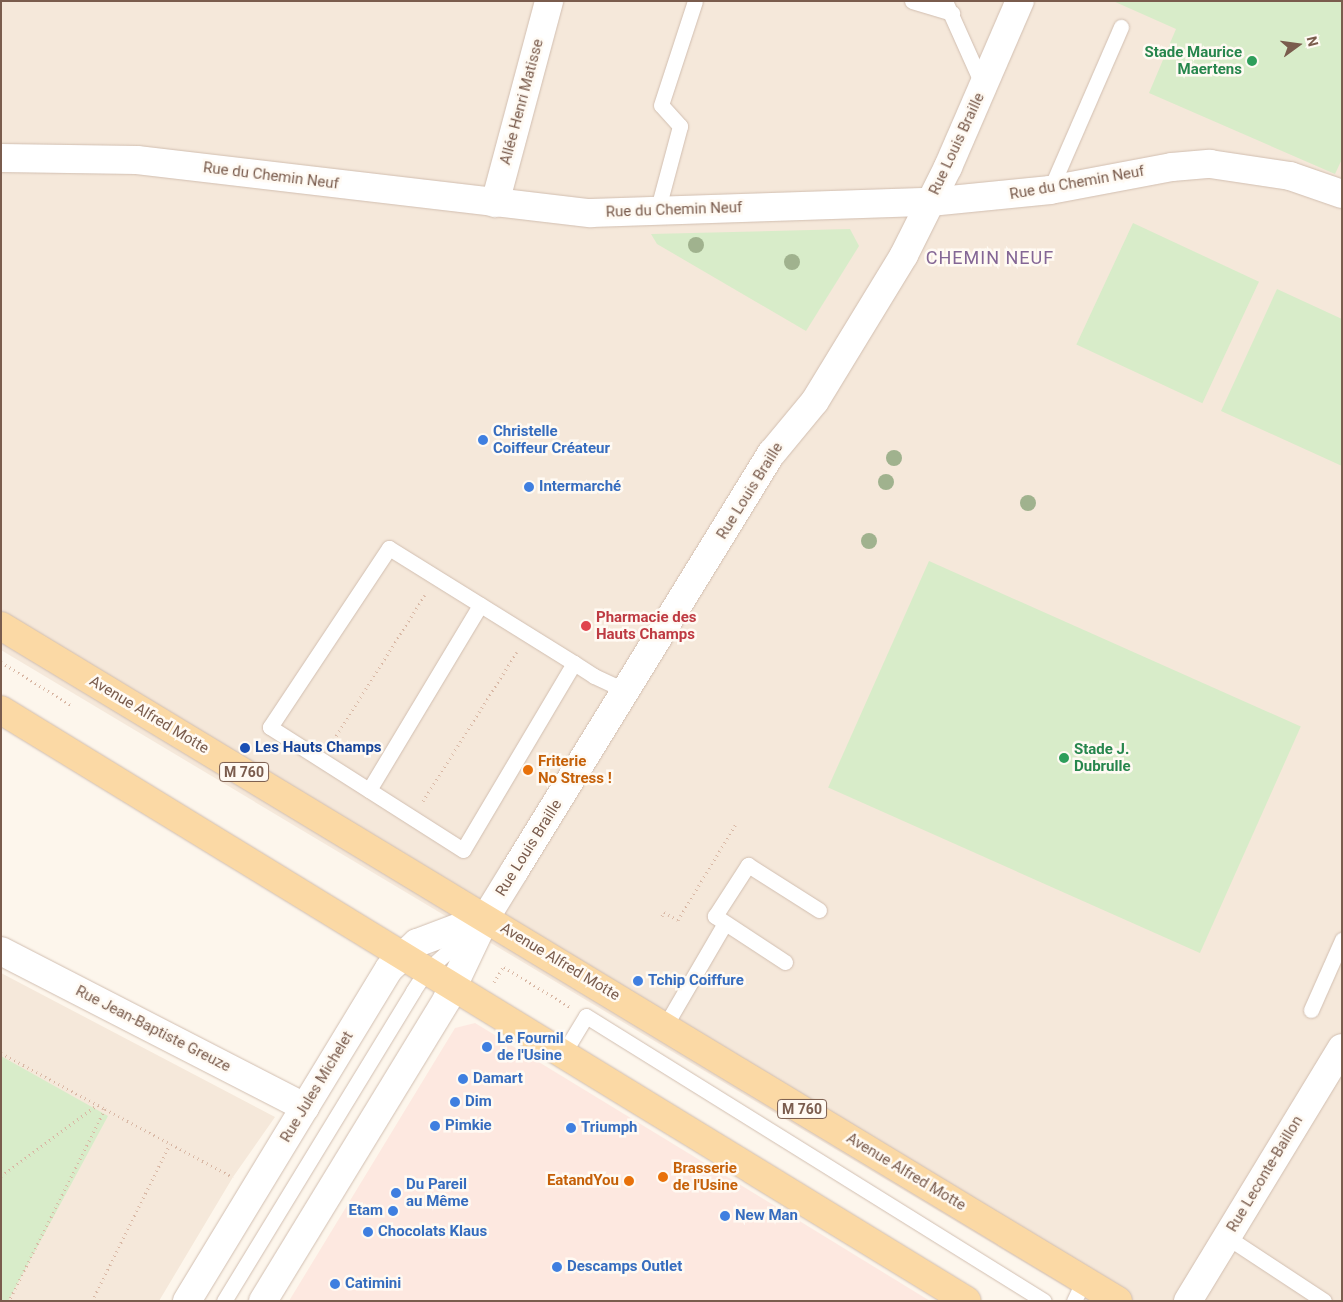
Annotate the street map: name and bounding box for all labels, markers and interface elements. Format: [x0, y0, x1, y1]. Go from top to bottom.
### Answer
north arrow [1273, 20, 1323, 70]
text: N [1304, 35, 1322, 48]
street label: Allée Henri Matisse [497, 37, 547, 167]
place label: Stade Maurice Maertens [1144, 43, 1242, 78]
marker: Stade Maurice Maertens [1246, 55, 1258, 67]
street label: Rue Louis Braille [926, 90, 988, 198]
street label: Rue du Chemin Neuf [202, 159, 340, 193]
street label: Rue du Chemin Neuf [1008, 162, 1146, 204]
street label: Rue du Chemin Neuf [605, 199, 743, 221]
district label: CHEMIN NEUF [924, 247, 1056, 269]
place label: Christelle Coiffeur Créateur [493, 422, 610, 457]
marker: Christelle Coiffeur Créateur [477, 434, 489, 446]
street label: Rue Louis Braille [713, 439, 787, 543]
place label: Intermarché [539, 478, 621, 496]
marker: Intermarché [523, 481, 535, 493]
place label: Pharmacie des Hauts Champs [596, 608, 696, 643]
marker: Pharmacie des Hauts Champs [580, 620, 592, 632]
street label: Avenue Alfred Motte [86, 672, 212, 758]
place label: Les Hauts Champs [255, 739, 382, 757]
place label: Stade J. Dubrulle [1074, 740, 1131, 775]
marker: Les Hauts Champs [239, 742, 251, 754]
place label: Friterie No Stress ! [538, 752, 612, 787]
marker: Stade J. Dubrulle [1058, 752, 1070, 764]
road number: M 760 [219, 760, 269, 784]
marker: Friterie No Stress ! [522, 764, 534, 776]
street label: Rue Louis Braille [492, 796, 566, 900]
street label: Avenue Alfred Motte [497, 919, 623, 1005]
place label: Tchip Coiffure [648, 972, 744, 990]
marker: Tchip Coiffure [632, 975, 644, 987]
street label: Rue Jean-Baptiste Greuze [73, 982, 233, 1076]
street label: Rue Jules Michelet [277, 1028, 357, 1146]
place label: Le Fournil de l'Usine [497, 1029, 564, 1064]
marker: Le Fournil de l'Usine [481, 1041, 493, 1053]
place label: Damart [473, 1070, 523, 1088]
marker: Damart [457, 1073, 469, 1085]
place label: Dim [465, 1093, 492, 1111]
marker: Dim [449, 1096, 461, 1108]
road number: M 760 [777, 1098, 827, 1120]
street label: Rue Leconte-Baillon [1223, 1113, 1307, 1235]
place label: Pimkie [445, 1117, 492, 1135]
place label: Triumph [581, 1119, 637, 1137]
marker: Pimkie [429, 1120, 441, 1132]
marker: Triumph [565, 1122, 577, 1134]
street label: Avenue Alfred Motte [843, 1129, 969, 1215]
place label: Brasserie de l'Usine [673, 1159, 738, 1194]
marker: Brasserie de l'Usine [657, 1171, 669, 1183]
place label: EatandYou [547, 1172, 619, 1190]
place label: Du Pareil au Même [406, 1175, 468, 1210]
marker: EatandYou [623, 1175, 635, 1187]
marker: Du Pareil au Même [390, 1187, 402, 1199]
place label: Etam [348, 1202, 383, 1220]
marker: Etam [387, 1205, 399, 1217]
place label: New Man [735, 1207, 798, 1225]
marker: New Man [719, 1210, 731, 1222]
place label: Chocolats Klaus [378, 1223, 487, 1241]
marker: Chocolats Klaus [362, 1226, 374, 1238]
place label: Descamps Outlet [567, 1258, 682, 1276]
marker: Descamps Outlet [551, 1261, 563, 1273]
place label: Catimini [345, 1275, 401, 1293]
marker: Catimini [329, 1278, 341, 1290]

